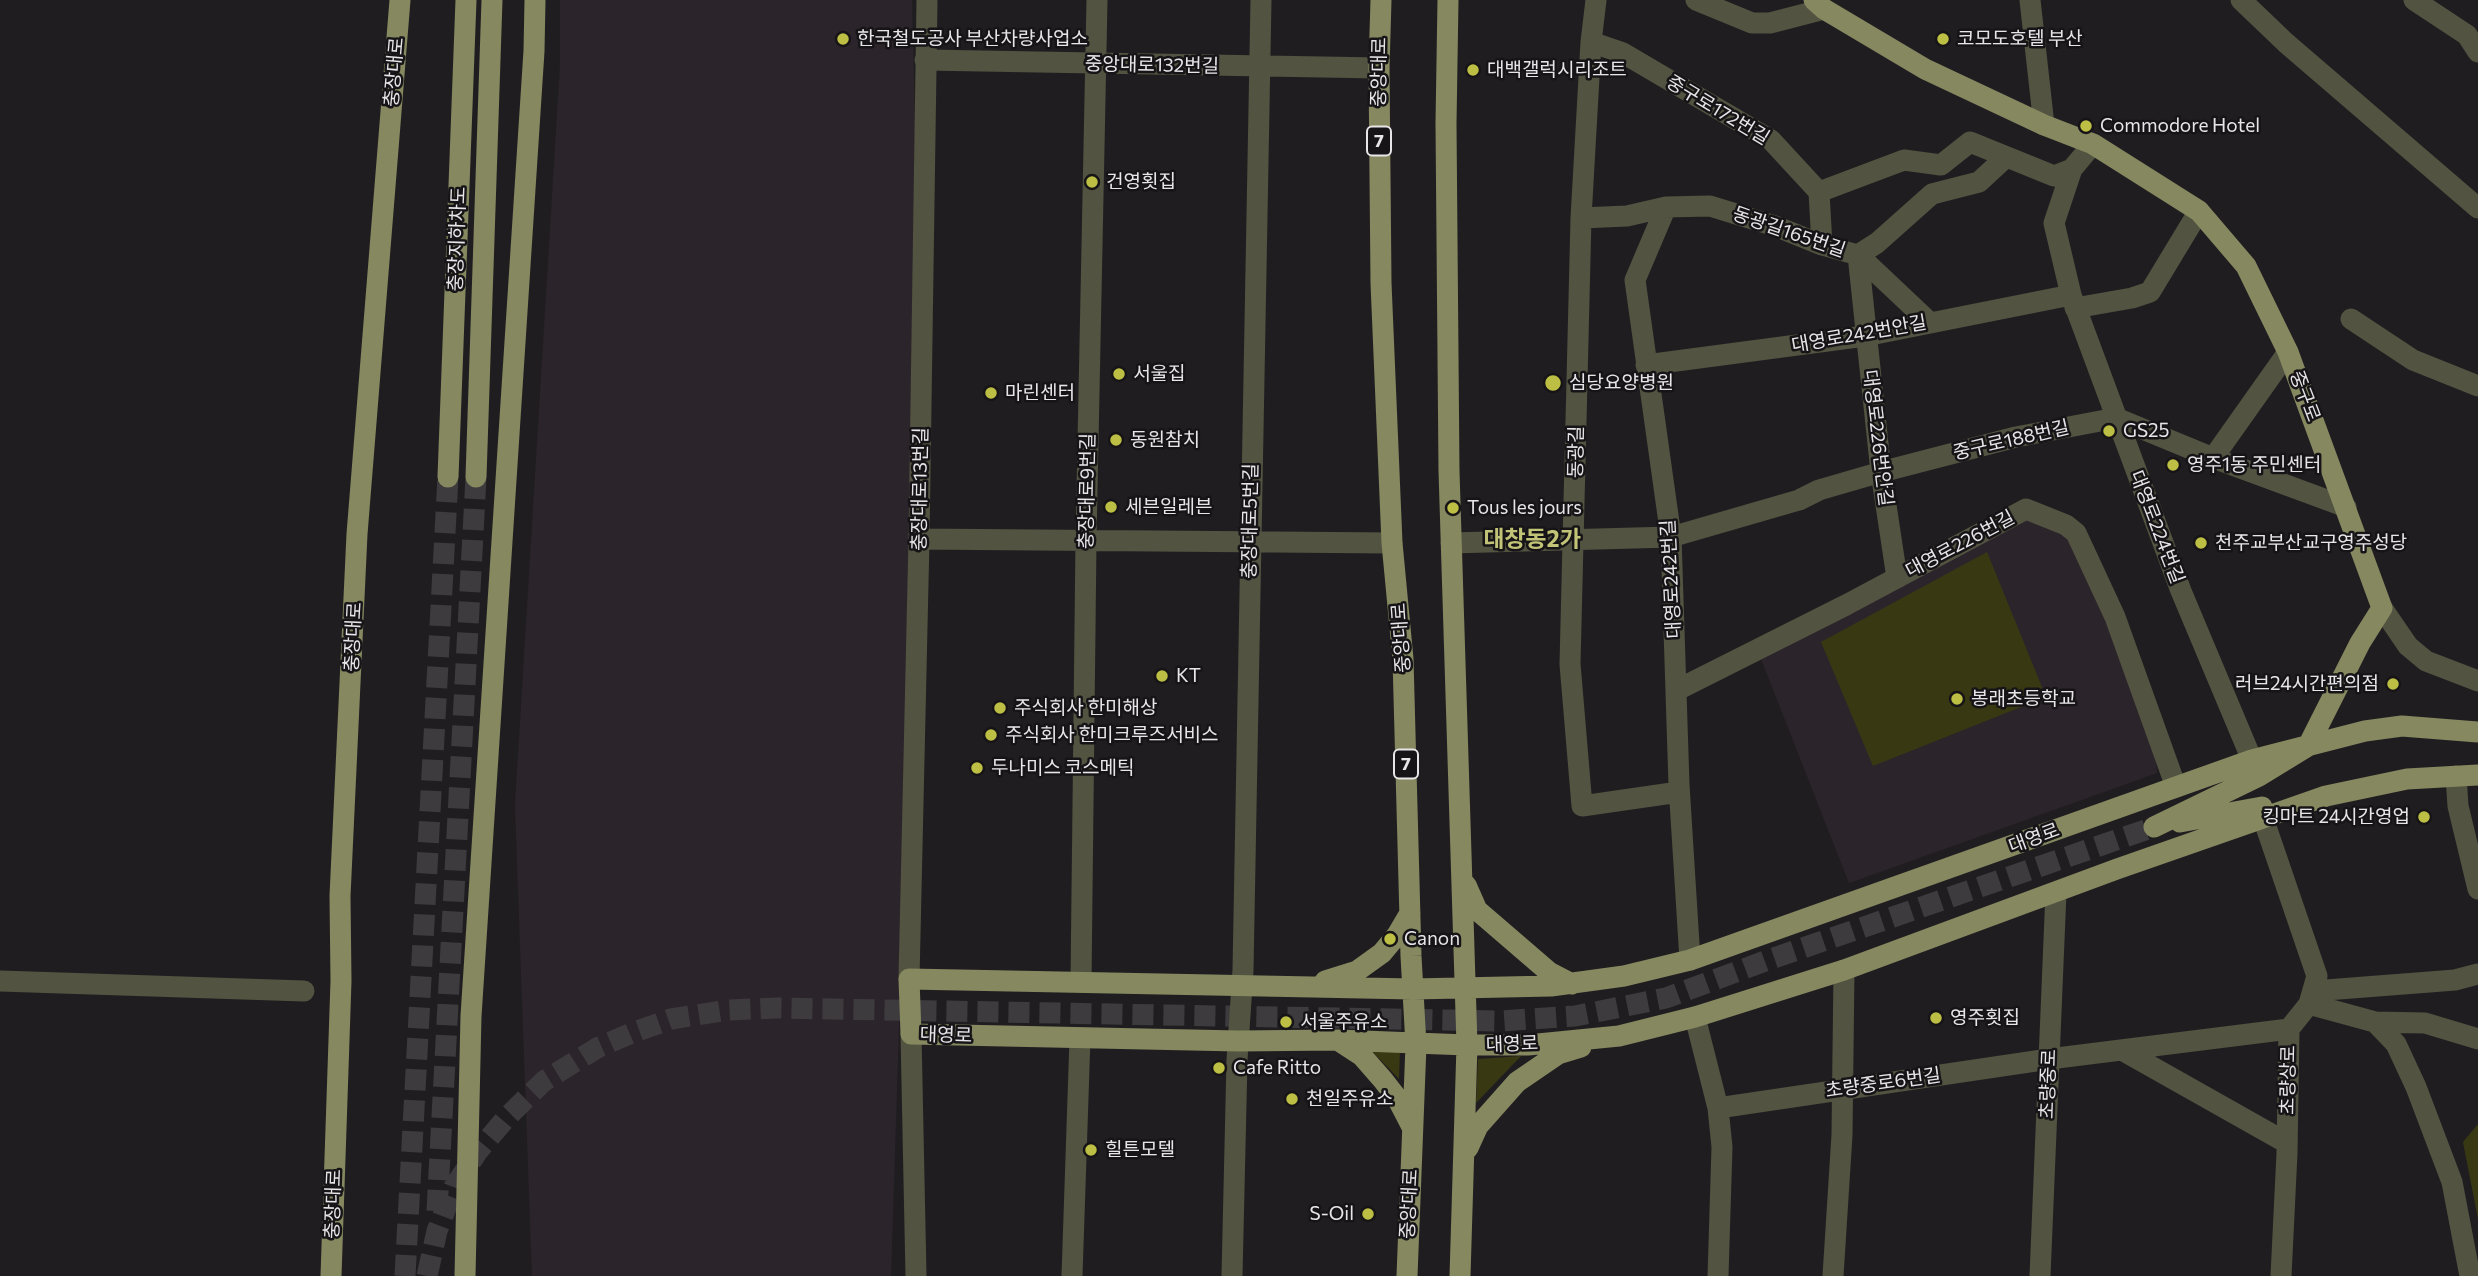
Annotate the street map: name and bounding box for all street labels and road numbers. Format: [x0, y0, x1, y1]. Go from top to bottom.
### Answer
street label: 충장대로 [380, 36, 408, 108]
street label: 중앙대로 [1367, 37, 1391, 107]
street label: 중앙대로132번길 [1085, 52, 1219, 78]
street label: 중구로172번길 [1662, 70, 1774, 150]
road number: 7 [1367, 126, 1391, 156]
street label: 충장지하차도 [444, 186, 470, 292]
street label: 동광길165번길 [1730, 202, 1848, 262]
street label: 대영로242번안길 [1790, 311, 1928, 357]
street label: 중구로 [2285, 367, 2325, 425]
street label: 대영로226번안길 [1858, 368, 1898, 508]
street label: 중구로188번길 [1951, 416, 2071, 464]
street label: 동광길 [1564, 426, 1588, 478]
street label: 충장대로13번길 [908, 427, 932, 551]
street label: 충장대로9번길 [1075, 433, 1099, 549]
street label: 충장대로5번길 [1238, 463, 1262, 579]
street label: 대영로224번길 [2125, 467, 2189, 587]
street label: 대영로226번길 [1902, 506, 2018, 582]
street label: 대영로242번길 [1656, 519, 1686, 639]
street label: 충장대로 [340, 601, 366, 673]
street label: 중앙대로 [1387, 602, 1415, 674]
road number: 7 [1394, 750, 1418, 778]
street label: 대영로 [2005, 818, 2063, 858]
street label: 대영로 [919, 1023, 973, 1047]
street label: 대영로 [1485, 1032, 1539, 1056]
street label: 초량상로 [2276, 1045, 2300, 1115]
street label: 초량중로 [2035, 1049, 2061, 1119]
street label: 초량중로6번길 [1824, 1064, 1942, 1102]
street label: 중앙대로 [1396, 1168, 1422, 1240]
street label: 충장대로 [320, 1169, 346, 1239]

